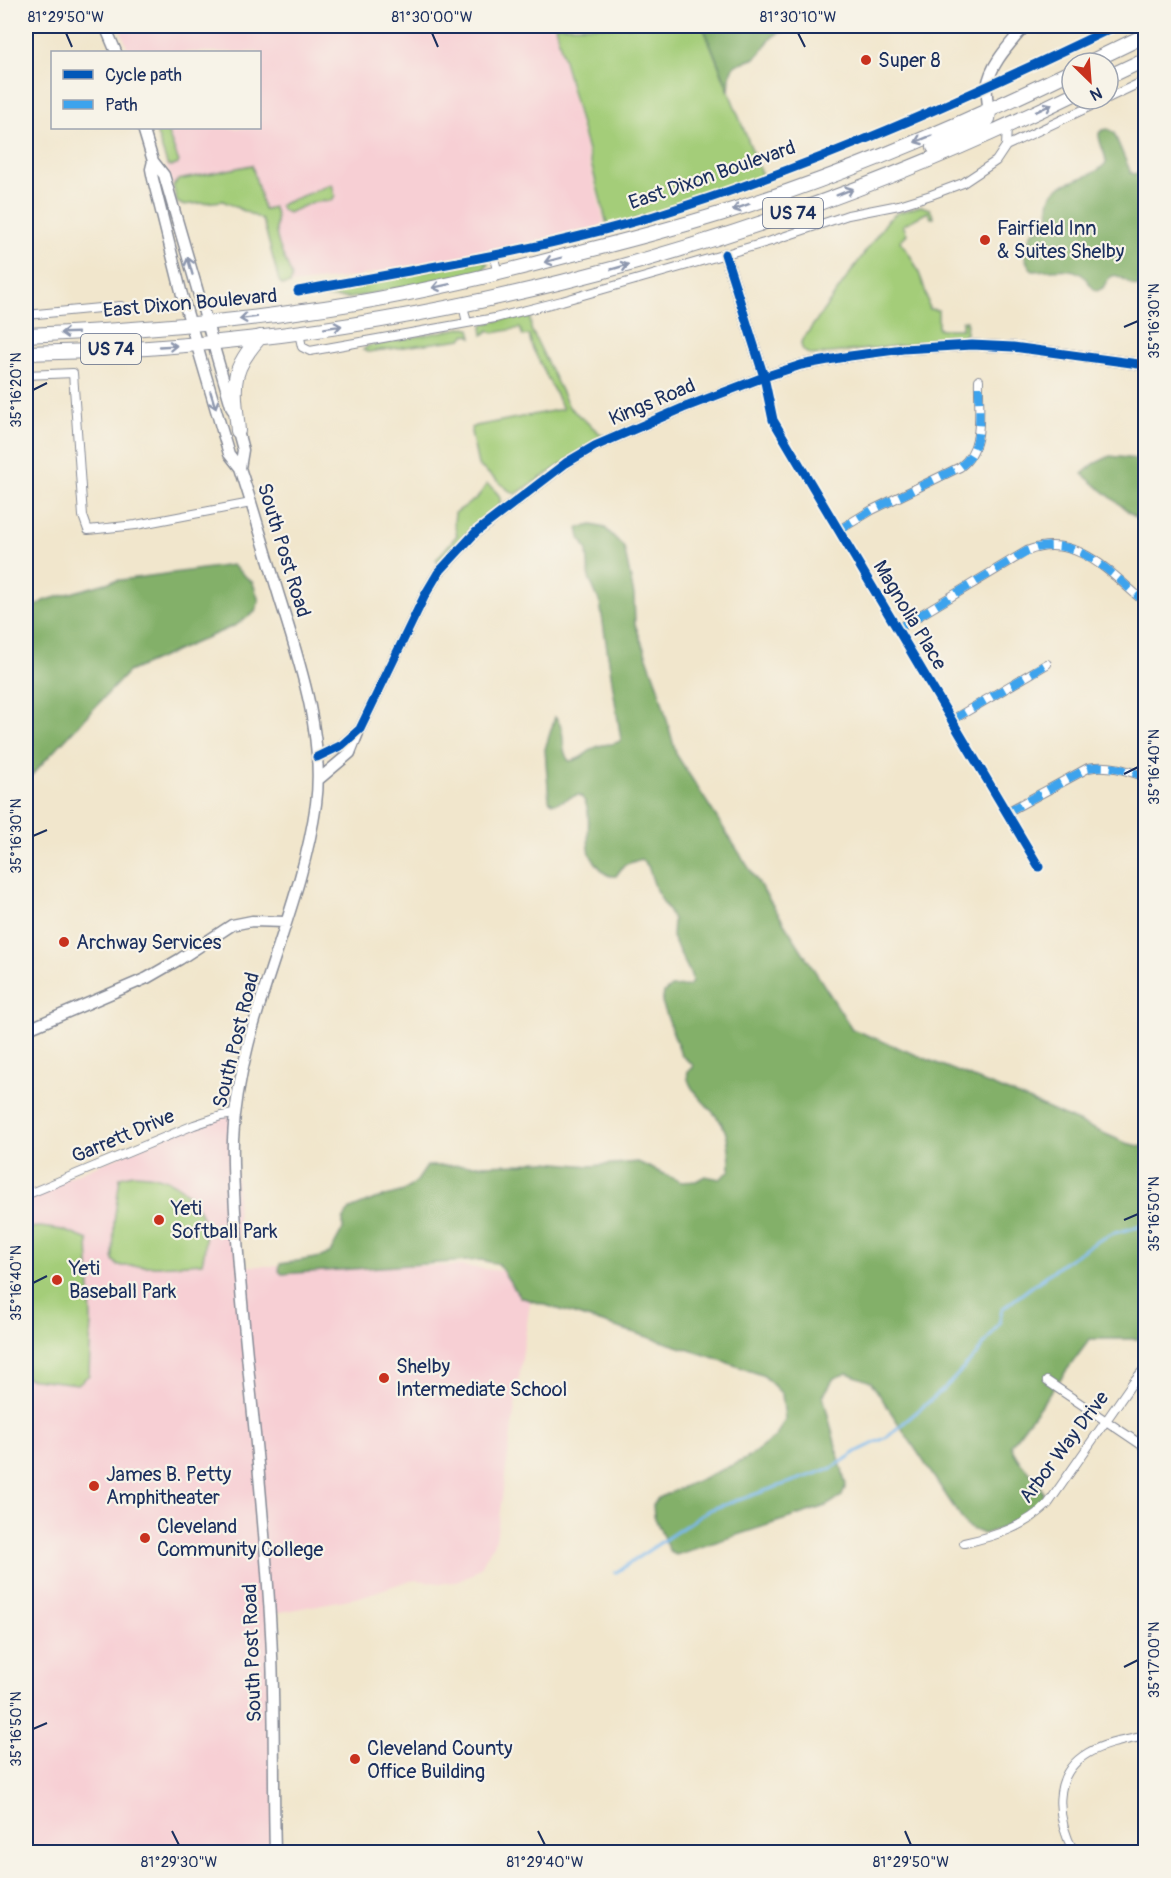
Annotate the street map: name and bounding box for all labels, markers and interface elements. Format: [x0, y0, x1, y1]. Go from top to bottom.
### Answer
text: 81°29'50"W [28, 8, 104, 27]
text: 81°30'00"W [392, 8, 473, 27]
text: 81°30'10"W [760, 8, 836, 27]
place label: Super 8 [878, 48, 941, 73]
legend [51, 51, 261, 129]
north arrow [1060, 51, 1120, 111]
marker: Super 8 [859, 53, 873, 67]
text: Cycle path [105, 64, 182, 87]
text: N [1087, 82, 1105, 105]
text: Path [105, 94, 138, 117]
one-way arrow [1035, 102, 1053, 114]
one-way arrow [915, 134, 933, 145]
street label: East Dixon Boulevard [625, 135, 799, 215]
one-way arrow [835, 186, 854, 197]
road number: US 74 [763, 198, 823, 228]
one-way arrow [732, 202, 750, 213]
place label: Fairfield Inn & Suites Shelby [997, 216, 1125, 264]
marker: Fairfield Inn & Suites Shelby [978, 233, 992, 247]
one-way arrow [544, 254, 563, 266]
one-way arrow [184, 257, 195, 276]
one-way arrow [610, 261, 629, 272]
one-way arrow [431, 281, 451, 292]
street label: East Dixon Boulevard [102, 283, 278, 323]
text: 35°16'30"N [1145, 283, 1164, 359]
one-way arrow [239, 313, 259, 324]
one-way arrow [322, 322, 342, 333]
one-way arrow [60, 327, 80, 338]
road number: US 74 [81, 334, 141, 364]
one-way arrow [157, 340, 177, 351]
text: 35°16'20"N [7, 352, 26, 428]
street label: Kings Road [605, 373, 699, 431]
one-way arrow [208, 390, 219, 409]
street label: South Post Road [252, 480, 316, 620]
street label: Magnolia Place [868, 556, 953, 674]
text: 35°16'40"N [1145, 729, 1164, 805]
text: 35°16'30"N [7, 798, 26, 874]
place label: Archway Services [76, 930, 222, 955]
marker: Archway Services [57, 935, 71, 949]
street label: South Post Road [207, 970, 265, 1110]
street label: Garrett Drive [68, 1103, 178, 1169]
text: 35°16'50"N [1145, 1176, 1164, 1252]
place label: Yeti Softball Park [170, 1196, 278, 1244]
marker: Yeti Softball Park [152, 1213, 166, 1227]
text: 35°16'40"N [7, 1245, 26, 1321]
place label: Yeti Baseball Park [68, 1256, 177, 1304]
marker: Yeti Baseball Park [50, 1273, 64, 1287]
place label: Shelby Intermediate School [396, 1354, 567, 1402]
marker: Shelby Intermediate School [377, 1371, 391, 1385]
street label: Arbor Way Drive [1014, 1386, 1114, 1508]
place label: James B. Petty Amphitheater [106, 1462, 232, 1510]
marker: James B. Petty Amphitheater [87, 1479, 101, 1493]
place label: Cleveland Community College [157, 1514, 323, 1562]
marker: Cleveland Community College [138, 1531, 152, 1545]
street label: South Post Road [237, 1583, 267, 1723]
text: 35°17'00"N [1145, 1622, 1164, 1698]
text: 35°16'50"N [7, 1691, 26, 1767]
place label: Cleveland County Office Building [367, 1736, 513, 1784]
marker: Cleveland County Office Building [348, 1752, 362, 1766]
text: 81°29'30"W [141, 1853, 217, 1872]
text: 81°29'40"W [507, 1853, 584, 1872]
text: 81°29'50"W [873, 1853, 949, 1872]

